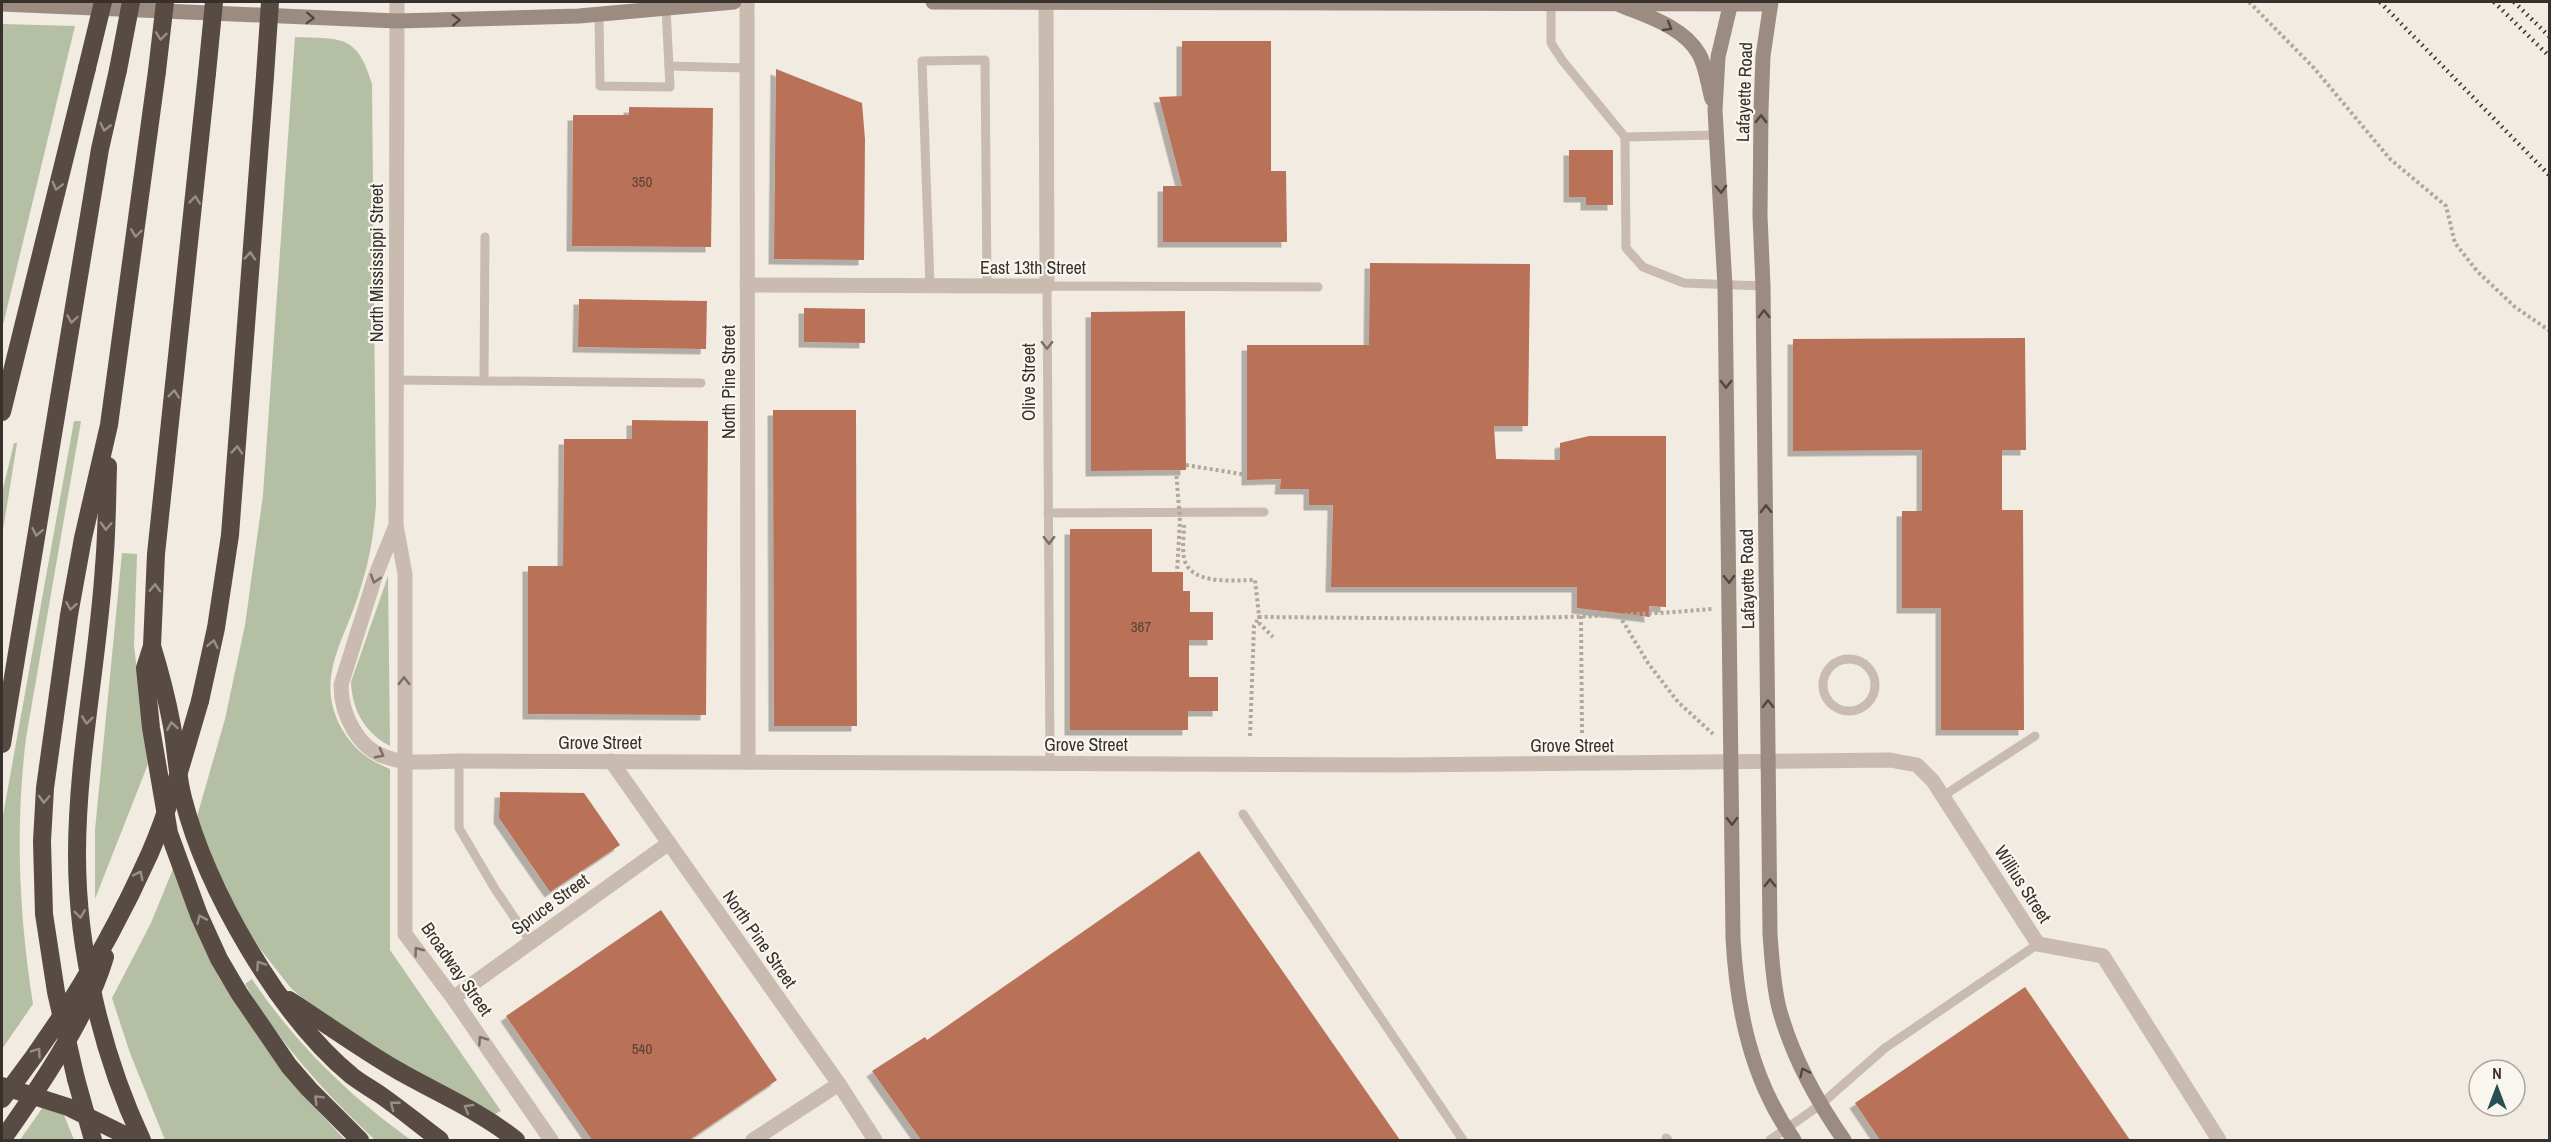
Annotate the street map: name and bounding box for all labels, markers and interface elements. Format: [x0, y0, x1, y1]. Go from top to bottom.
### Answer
one-way arrow [305, 11, 314, 24]
one-way arrow [451, 13, 460, 26]
one-way arrow [1662, 19, 1672, 31]
one-way arrow [155, 32, 168, 41]
street label: Lafayette Road [1730, 42, 1758, 142]
one-way arrow [1755, 115, 1767, 124]
one-way arrow [99, 121, 112, 131]
house number: 350 [632, 171, 652, 192]
one-way arrow [51, 181, 64, 191]
street label: North Mississippi Street [364, 184, 389, 342]
one-way arrow [1714, 185, 1727, 194]
one-way arrow [188, 196, 200, 205]
one-way arrow [130, 229, 143, 238]
one-way arrow [243, 251, 256, 260]
street label: East 13th Street [980, 255, 1086, 280]
one-way arrow [1758, 310, 1770, 319]
one-way arrow [67, 314, 79, 323]
street label: North Pine Street [716, 325, 741, 439]
one-way arrow [1041, 340, 1053, 349]
street label: Olive Street [1016, 343, 1041, 421]
one-way arrow [1720, 379, 1732, 388]
one-way arrow [167, 389, 180, 399]
one-way arrow [230, 446, 243, 455]
one-way arrow [1760, 505, 1772, 514]
one-way arrow [99, 521, 112, 530]
one-way arrow [31, 526, 44, 536]
street label: Lafayette Road [1734, 529, 1760, 629]
one-way arrow [1043, 535, 1055, 544]
one-way arrow [369, 573, 382, 584]
one-way arrow [1723, 574, 1735, 583]
one-way arrow [148, 583, 161, 592]
one-way arrow [65, 601, 77, 610]
house number: 367 [1131, 616, 1151, 637]
one-way arrow [206, 639, 219, 649]
one-way arrow [398, 676, 410, 685]
one-way arrow [1762, 700, 1774, 709]
one-way arrow [81, 715, 94, 724]
one-way arrow [166, 721, 179, 731]
street label: Grove Street [558, 730, 642, 755]
street label: Grove Street [1044, 732, 1128, 757]
street label: Grove Street [1530, 733, 1614, 758]
one-way arrow [374, 747, 384, 758]
one-way arrow [38, 794, 51, 803]
one-way arrow [1726, 817, 1738, 826]
street label: Willius Street [1989, 840, 2057, 928]
street label: Spruce Street [506, 867, 594, 941]
one-way arrow [132, 870, 143, 881]
one-way arrow [1764, 878, 1776, 887]
street label: North Pine Street [717, 885, 803, 993]
one-way arrow [74, 909, 86, 919]
one-way arrow [196, 915, 208, 926]
street label: Broadway Street [415, 917, 499, 1021]
one-way arrow [414, 947, 425, 958]
one-way arrow [256, 961, 267, 972]
one-way arrow [478, 1036, 489, 1047]
house number: 540 [632, 1038, 652, 1059]
one-way arrow [30, 1048, 41, 1059]
north arrow [2467, 1058, 2527, 1118]
text: N [2492, 1062, 2502, 1084]
one-way arrow [1799, 1068, 1811, 1079]
one-way arrow [315, 1096, 326, 1107]
one-way arrow [389, 1101, 400, 1112]
one-way arrow [464, 1104, 474, 1115]

